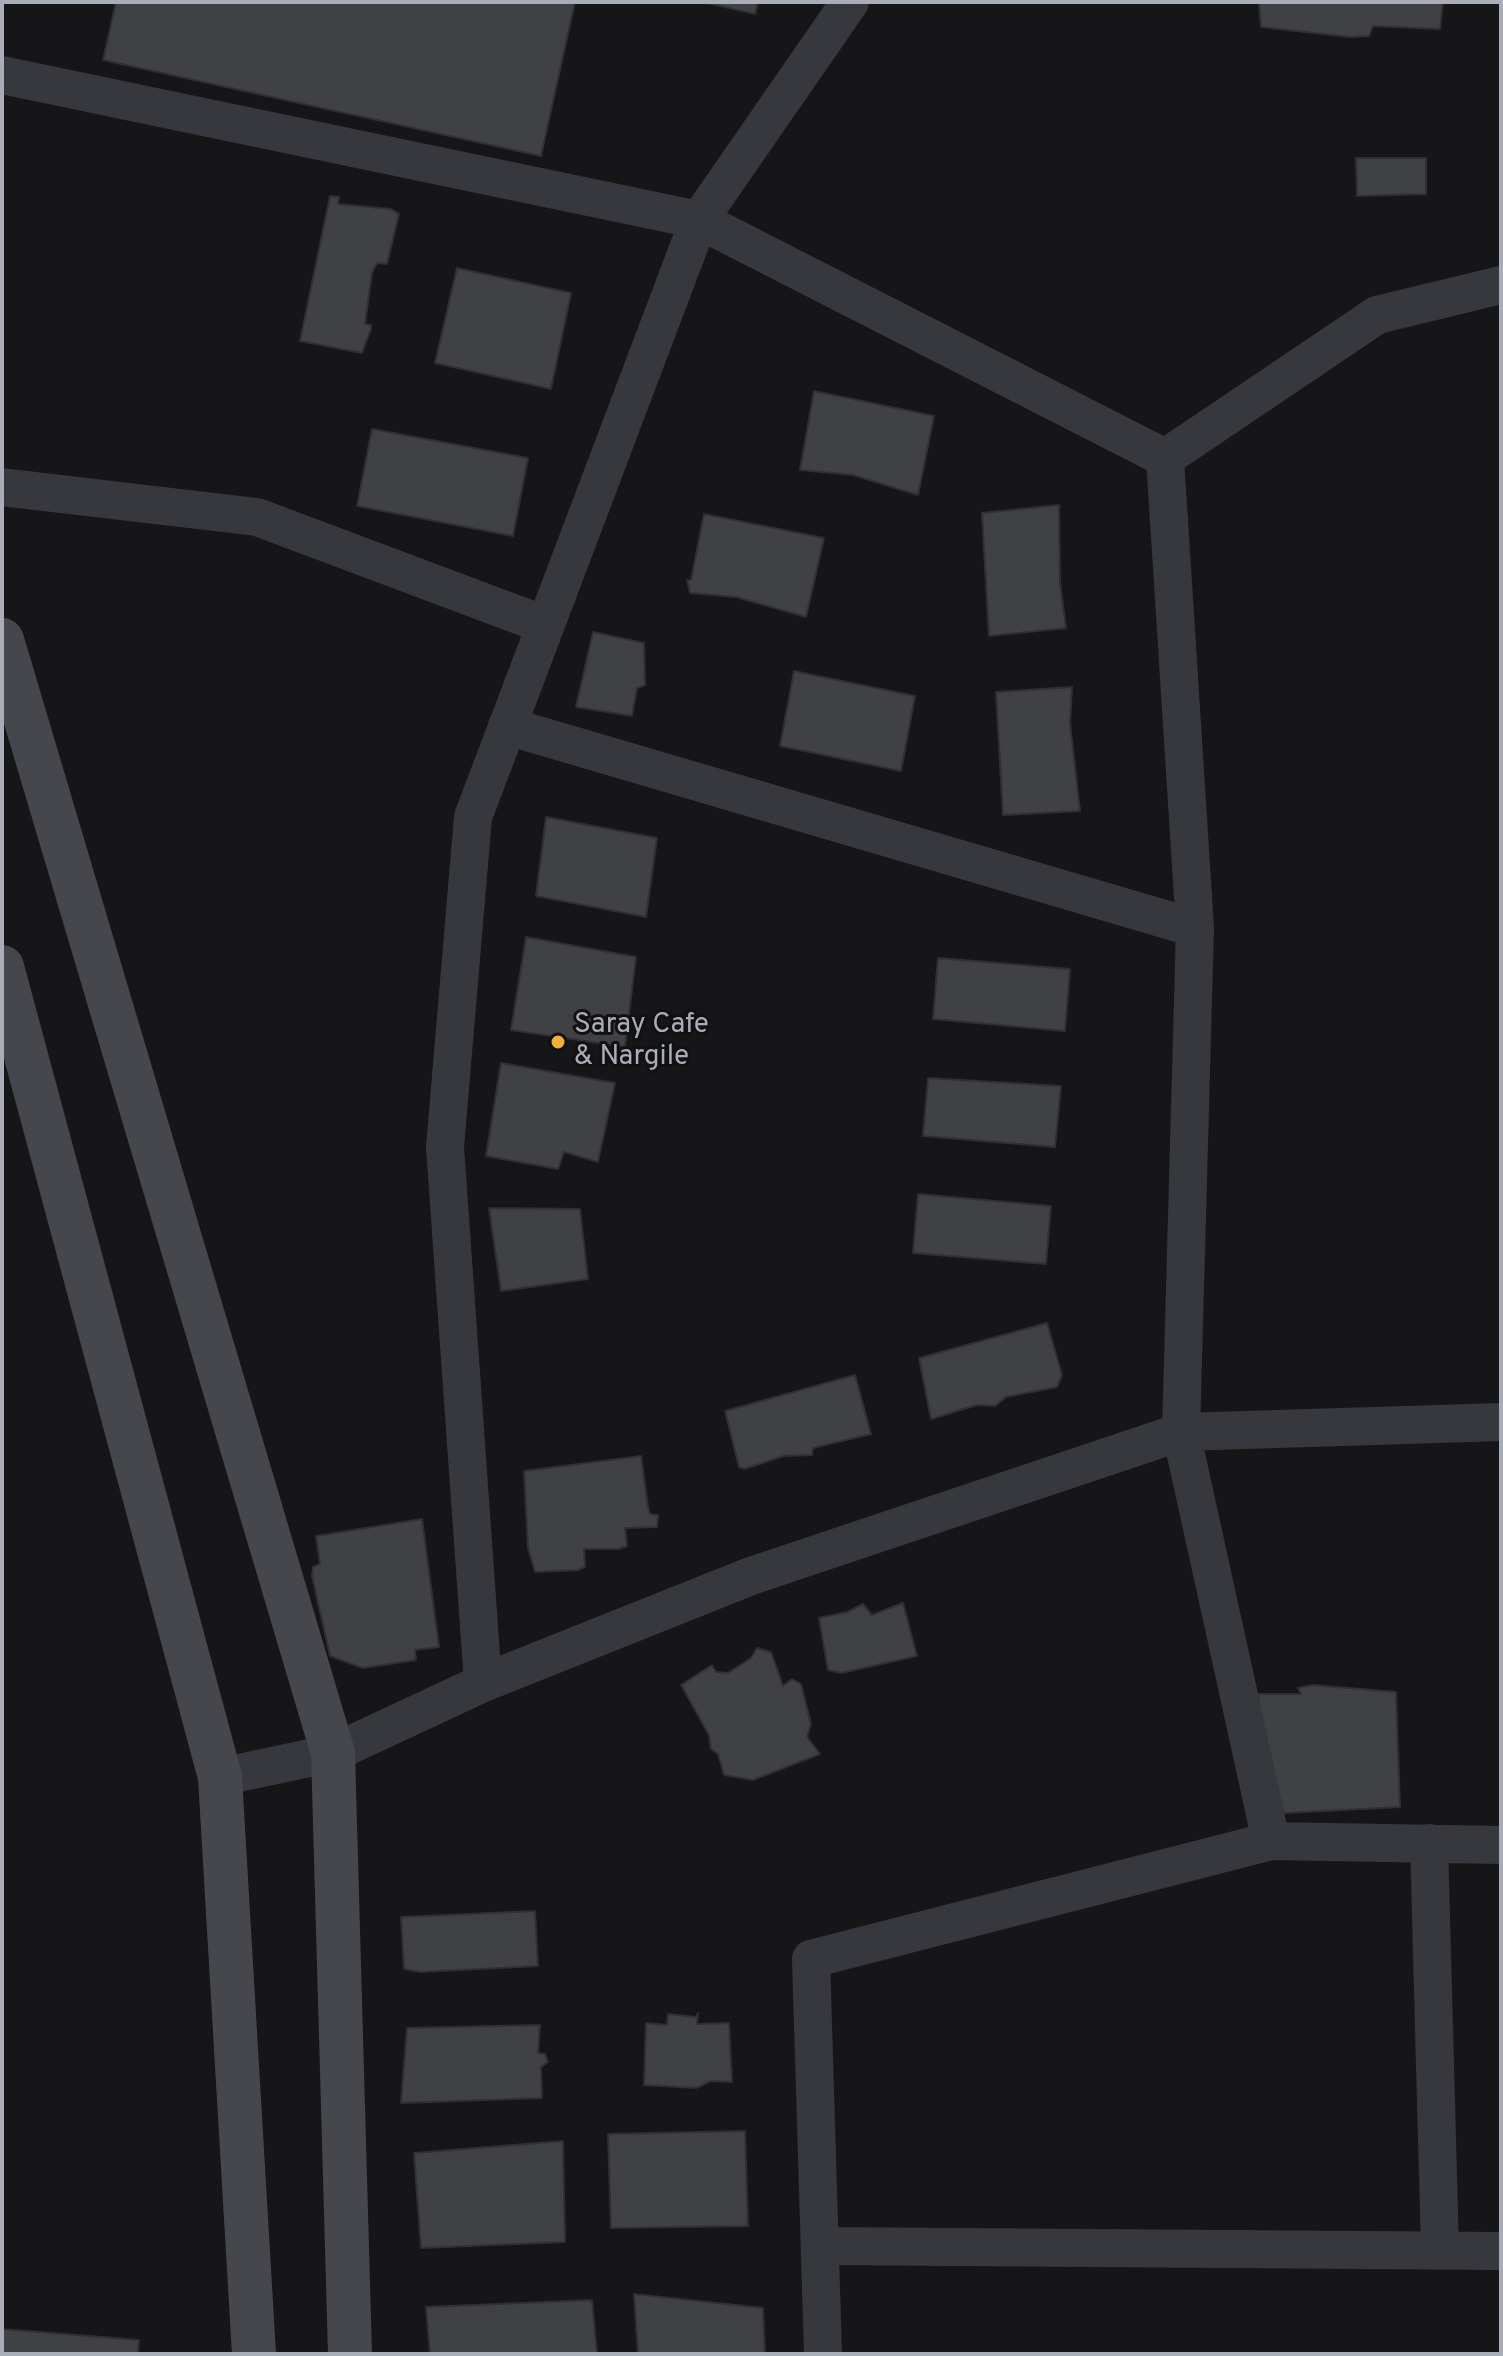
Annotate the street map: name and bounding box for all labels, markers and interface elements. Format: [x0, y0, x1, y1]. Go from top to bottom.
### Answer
place label: Saray Cafe & Nargile [574, 1009, 709, 1075]
marker: Saray Cafe & Nargile [549, 1033, 567, 1051]

